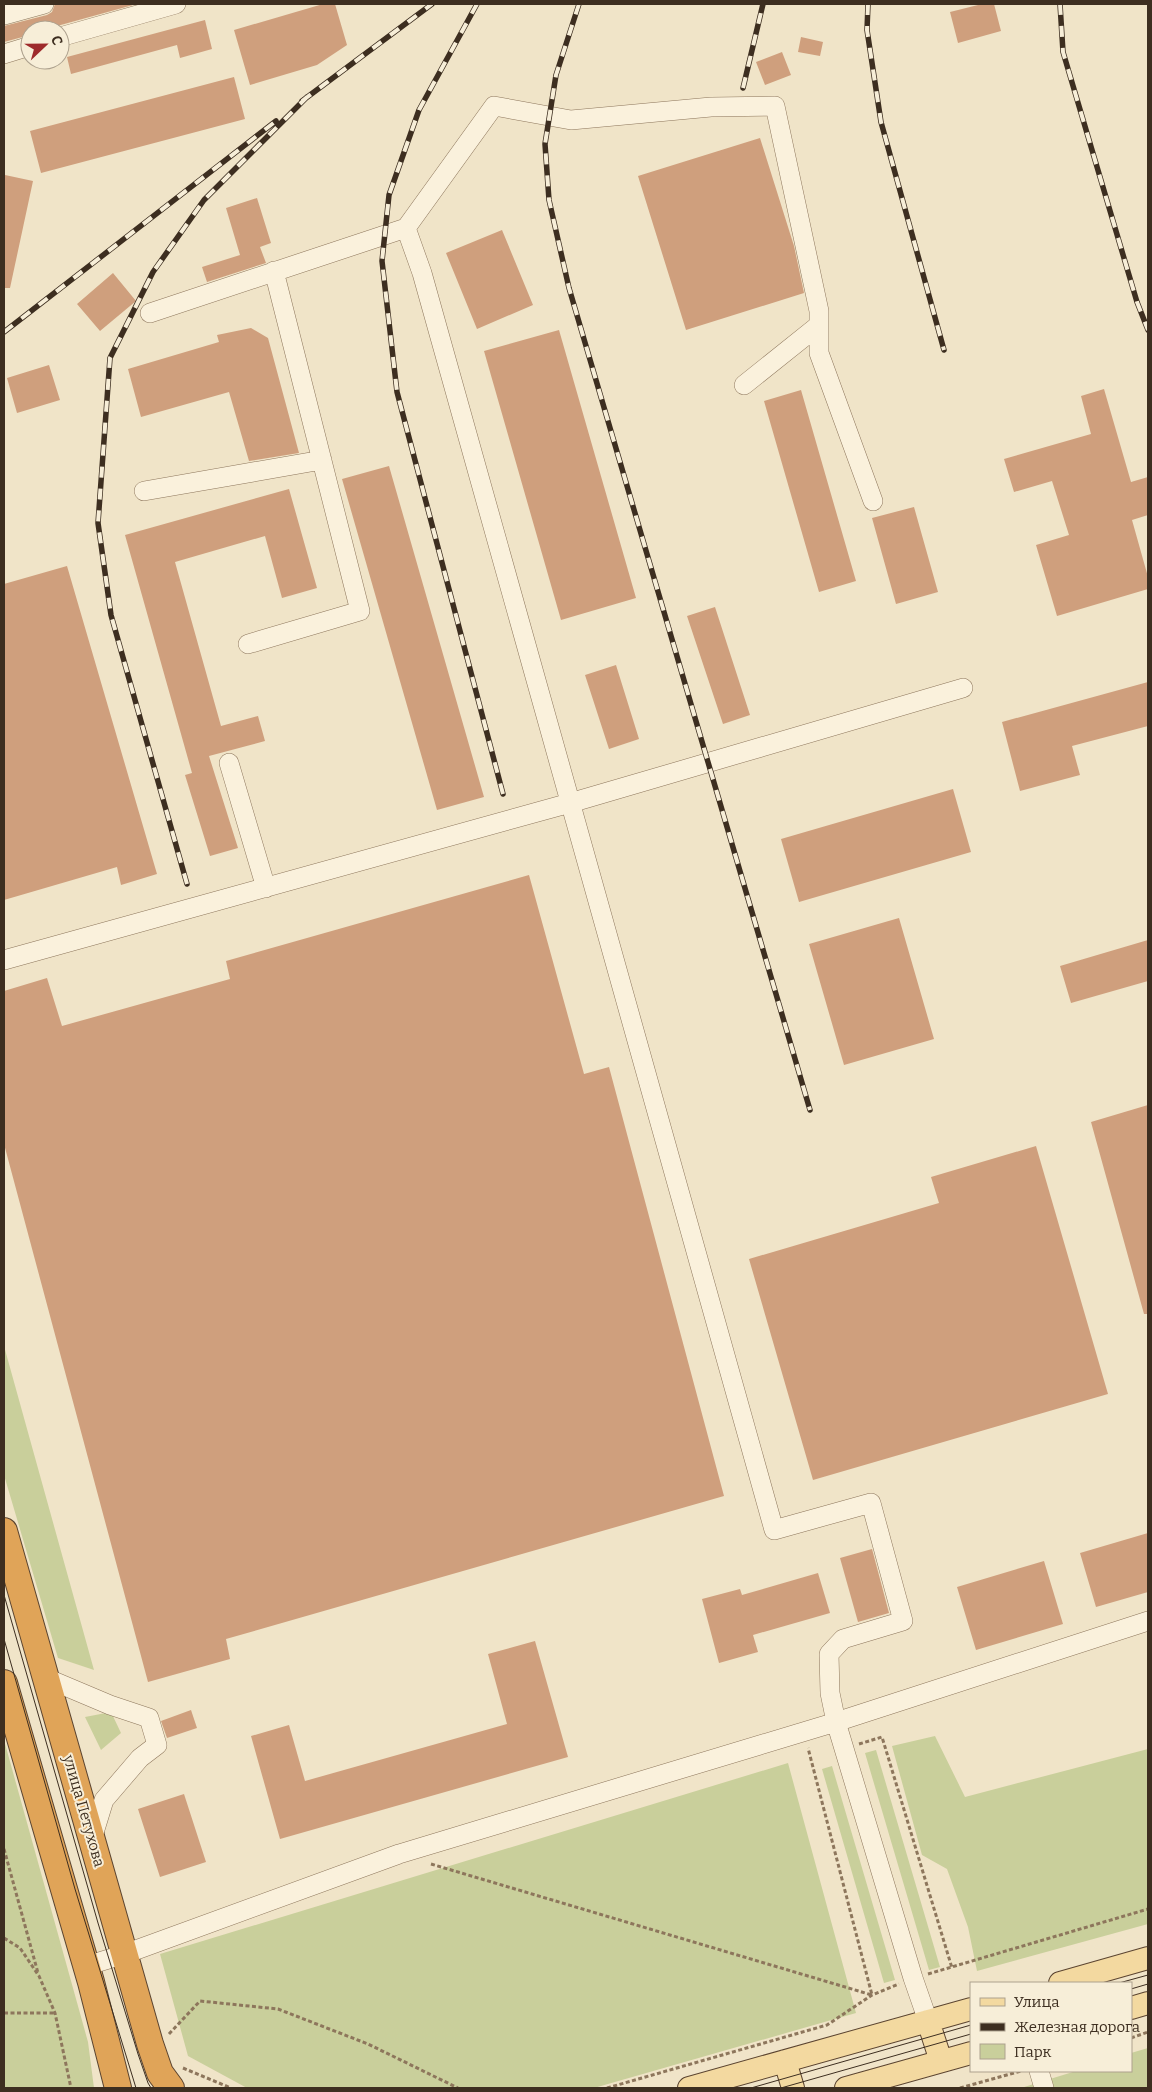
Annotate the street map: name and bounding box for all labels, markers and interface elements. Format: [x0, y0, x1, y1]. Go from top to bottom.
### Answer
north arrow [20, 20, 70, 70]
text: С [47, 33, 66, 48]
street label: улица Петухова [59, 1752, 109, 1869]
legend [970, 1982, 1132, 2072]
text: Улица [1014, 1993, 1060, 2011]
text: Железная дорога [1014, 2018, 1140, 2036]
text: Парк [1014, 2043, 1052, 2061]

